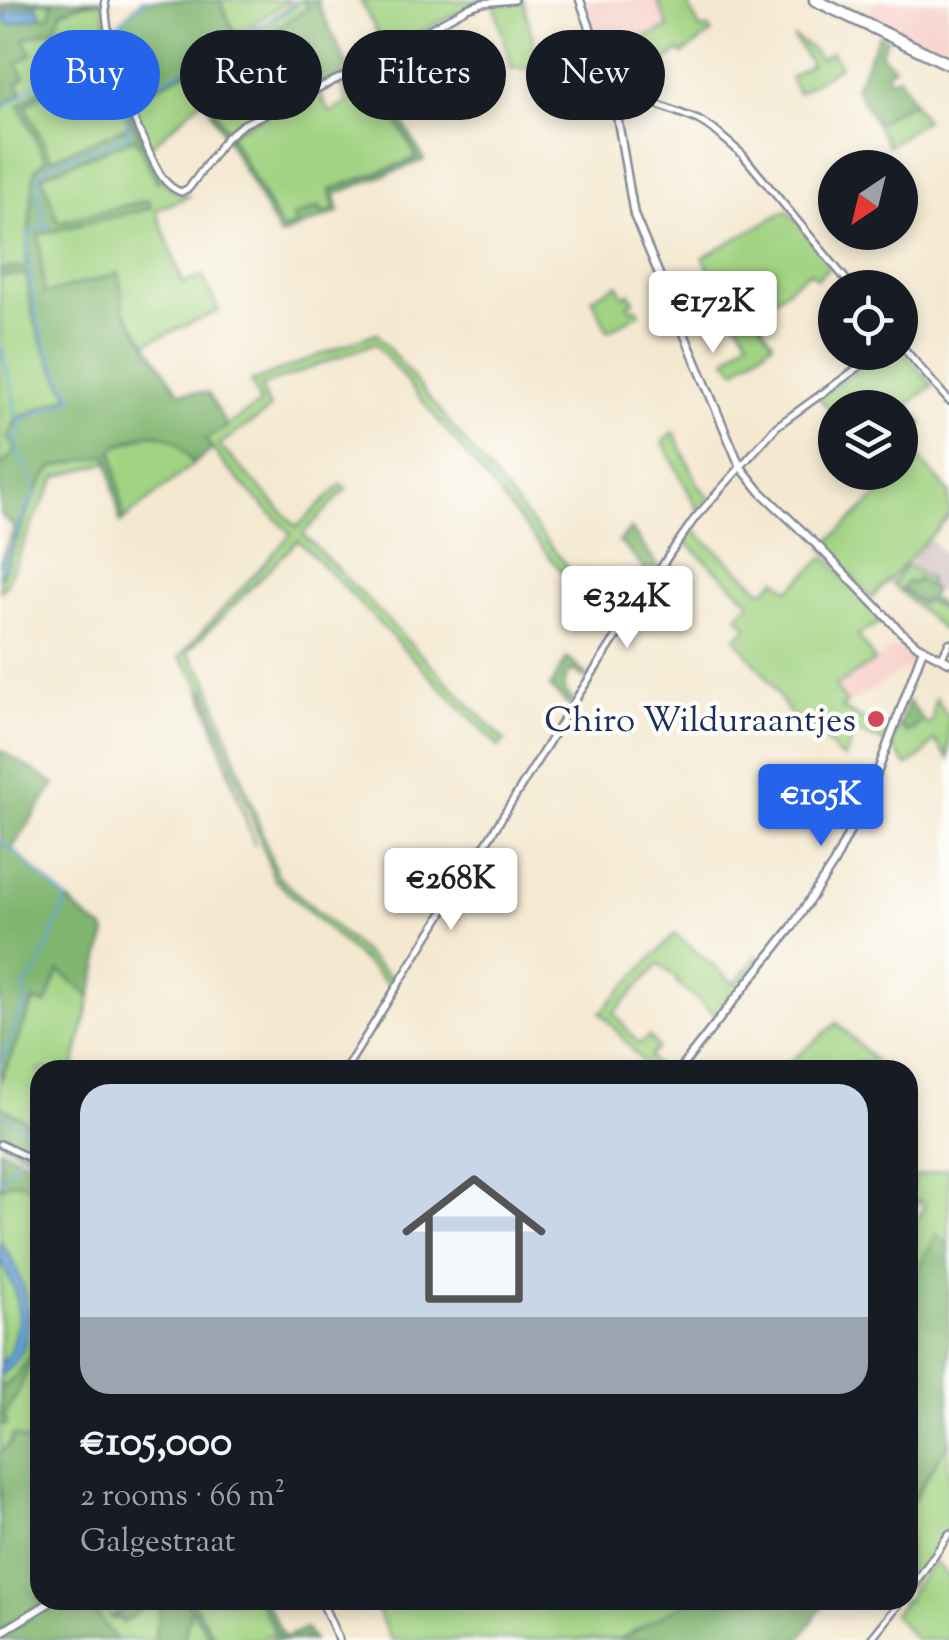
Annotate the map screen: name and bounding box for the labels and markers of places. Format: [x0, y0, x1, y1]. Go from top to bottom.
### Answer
pin: €172K [643, 271, 783, 356]
pin: €324K [557, 566, 697, 651]
place label: Chiro Wilduraantjes [544, 697, 856, 748]
marker: Chiro Wilduraantjes [865, 708, 887, 730]
pin: €105K [751, 764, 891, 849]
pin: €268K [381, 848, 521, 933]

